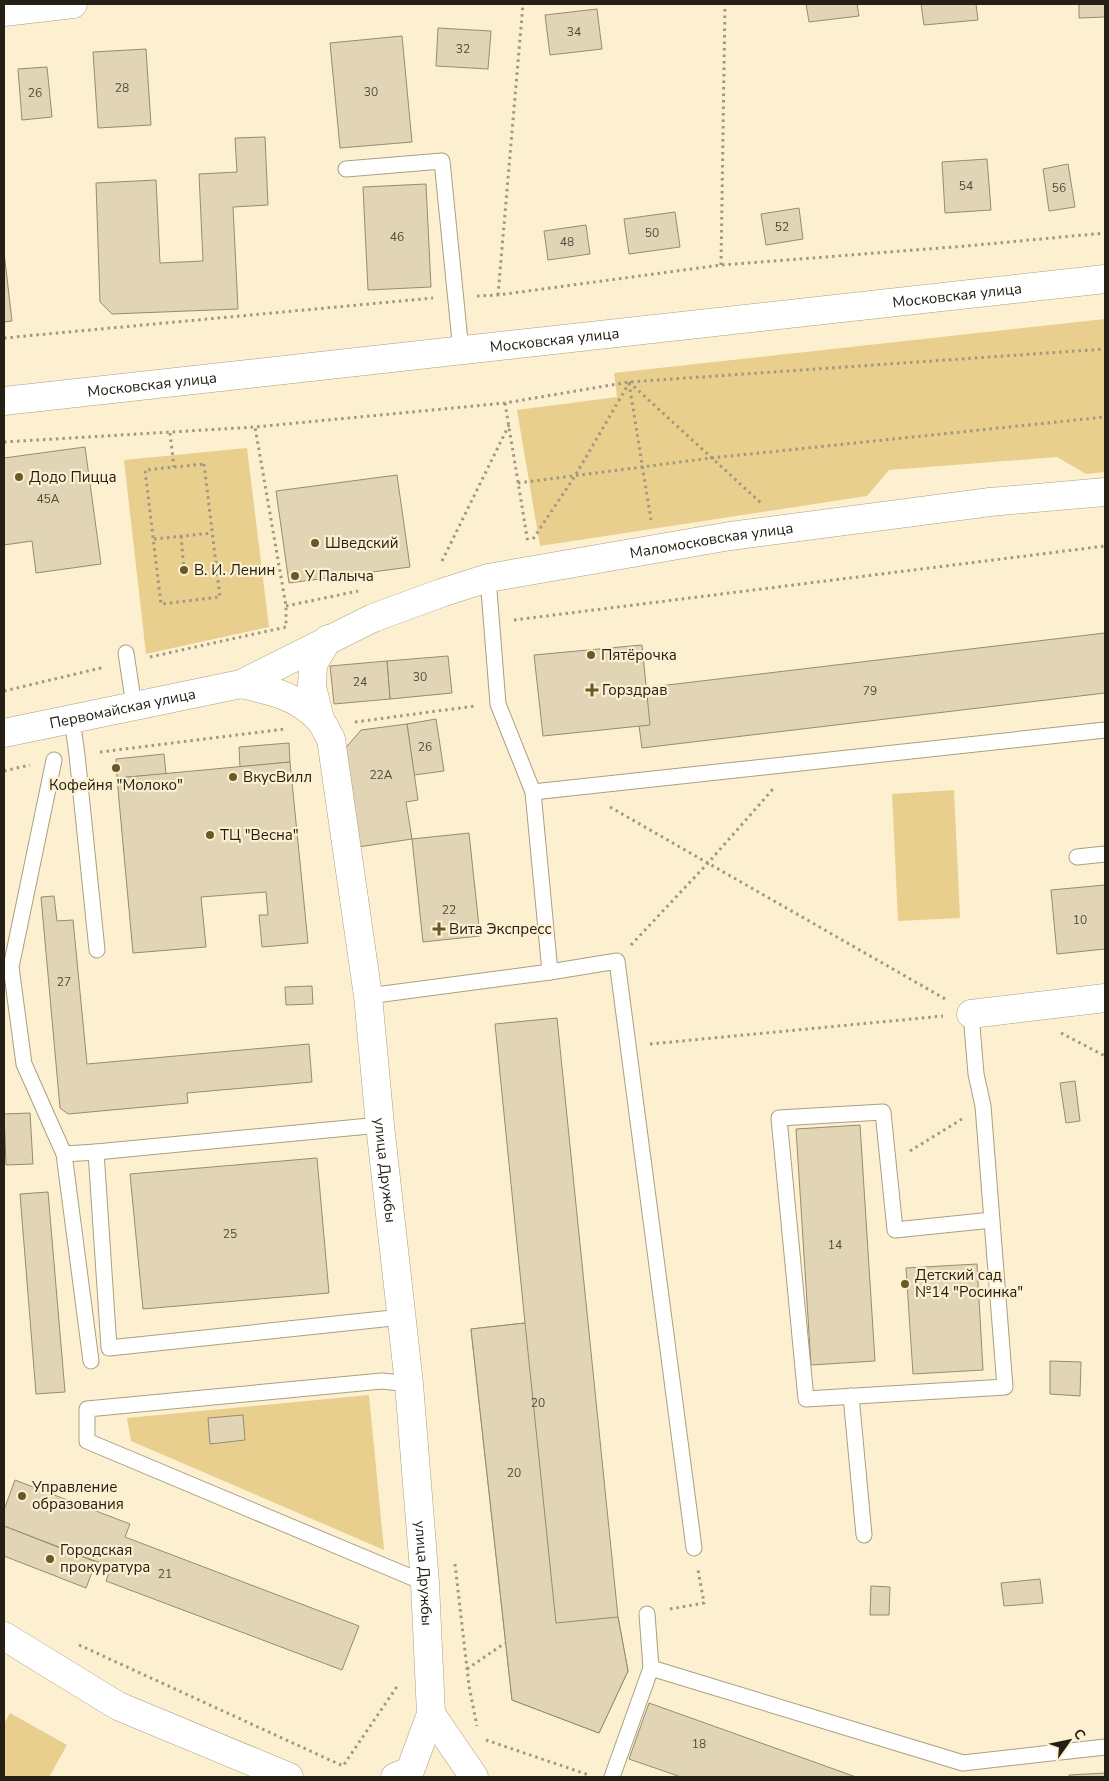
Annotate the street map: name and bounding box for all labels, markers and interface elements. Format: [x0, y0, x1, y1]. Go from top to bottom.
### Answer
house number: 34 [567, 24, 581, 40]
house number: 32 [456, 41, 470, 57]
house number: 28 [115, 80, 129, 96]
house number: 30 [364, 84, 378, 100]
house number: 26 [28, 85, 42, 101]
house number: 54 [959, 178, 973, 194]
house number: 56 [1052, 180, 1066, 196]
house number: 52 [775, 219, 789, 235]
house number: 50 [645, 225, 659, 241]
house number: 46 [390, 229, 404, 245]
house number: 48 [560, 234, 574, 250]
street label: Московская улица [891, 278, 1023, 312]
street label: Московская улица [489, 323, 620, 357]
street label: Московская улица [86, 367, 218, 402]
place label: Додо Пицца [29, 467, 117, 487]
marker: Додо Пицца [13, 471, 25, 483]
house number: 45А [36, 491, 60, 507]
street label: Маломосковская улица [628, 518, 794, 563]
place label: Шведский [325, 533, 399, 553]
marker: Шведский [309, 537, 321, 549]
place label: В. И. Ленин [194, 560, 275, 580]
marker: В. И. Ленин [178, 564, 190, 576]
place label: У Палыча [304, 566, 374, 586]
marker: У Палыча [289, 570, 301, 582]
place label: Пятёрочка [601, 645, 677, 665]
marker: Пятёрочка [585, 649, 597, 661]
house number: 30 [413, 669, 427, 685]
house number: 24 [353, 674, 367, 690]
place label: Горздрав [602, 680, 667, 700]
house number: 79 [863, 683, 877, 699]
street label: Первомайская улица [48, 684, 197, 733]
marker: Горздрав [586, 684, 598, 696]
house number: 26 [418, 739, 432, 755]
marker: Кофейня "Молоко" [110, 762, 122, 774]
place label: ВкусВилл [243, 767, 312, 787]
house number: 22А [369, 767, 393, 783]
marker: ВкусВилл [227, 771, 239, 783]
place label: Кофейня "Молоко" [49, 775, 183, 795]
place label: ТЦ "Весна" [220, 825, 299, 845]
marker: ТЦ "Весна" [204, 829, 216, 841]
house number: 22 [442, 902, 456, 918]
house number: 10 [1073, 912, 1087, 928]
place label: Вита Экспресс [449, 919, 552, 939]
marker: Вита Экспресс [433, 923, 445, 935]
house number: 27 [57, 974, 71, 990]
street label: улица Дружбы [369, 1117, 401, 1224]
house number: 25 [223, 1226, 237, 1242]
house number: 14 [828, 1237, 842, 1253]
place label: Детский сад №14 "Росинка" [915, 1265, 1023, 1302]
marker: Детский сад №14 "Росинка" [899, 1278, 911, 1290]
house number: 20 [531, 1395, 545, 1411]
house number: 20 [507, 1465, 521, 1481]
place label: Управление образования [31, 1477, 124, 1514]
marker: Управление образования [16, 1490, 28, 1502]
street label: улица Дружбы [410, 1520, 437, 1626]
place label: Городская прокуратура [60, 1540, 150, 1577]
marker: Городская прокуратура [44, 1553, 56, 1565]
house number: 21 [158, 1566, 172, 1582]
north arrow [1044, 1716, 1094, 1766]
text: С [1069, 1725, 1090, 1744]
house number: 18 [692, 1736, 706, 1752]

